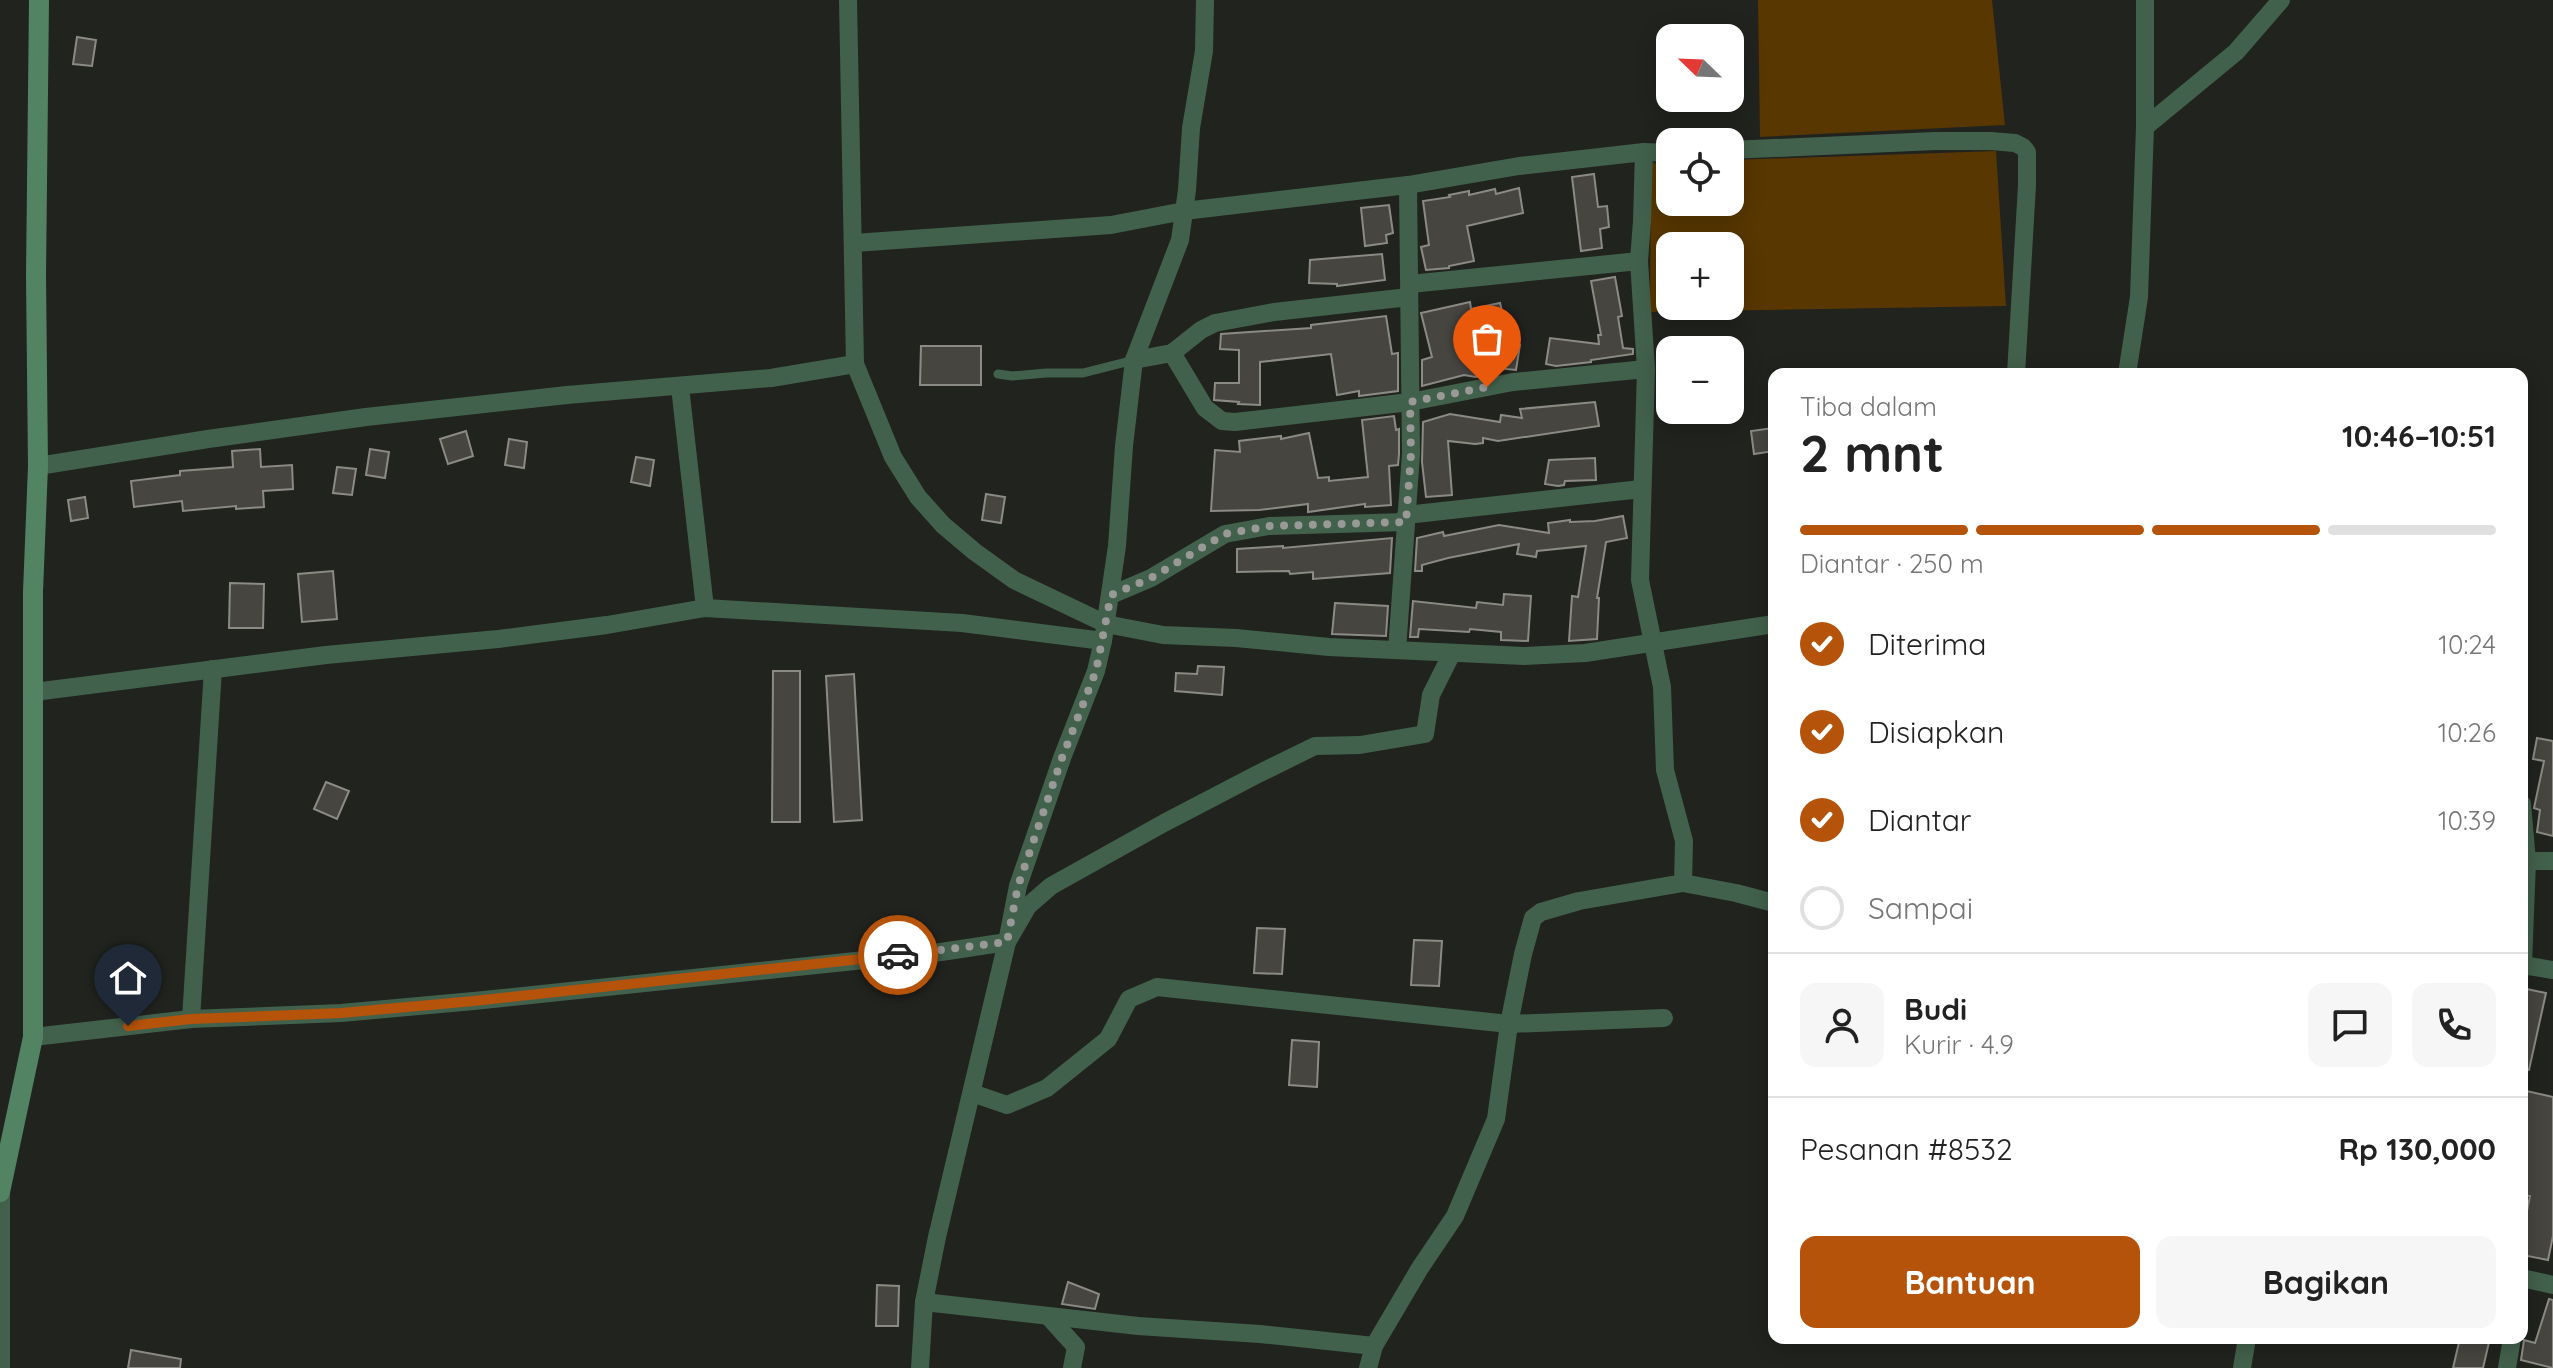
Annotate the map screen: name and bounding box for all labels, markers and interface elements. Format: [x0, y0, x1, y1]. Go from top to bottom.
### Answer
north arrow [1656, 24, 1744, 112]
map controls [1656, 24, 1744, 424]
button: locate [1656, 128, 1744, 216]
button: + [1656, 232, 1744, 320]
pin [1453, 305, 1521, 387]
icon: bag [1465, 317, 1509, 361]
button: − [1656, 336, 1744, 424]
text: Tiba dalam [1800, 390, 1937, 423]
text: 10:46–10:51 [2342, 417, 2496, 455]
text: 2 mnt [1800, 420, 1944, 485]
text: Diantar · 250 m [1800, 547, 1984, 580]
icon: check [1800, 622, 1844, 666]
text: Diterima [1868, 625, 1986, 663]
text: 10:24 [2438, 628, 2496, 661]
icon: check [1800, 710, 1844, 754]
text: Disiapkan [1868, 713, 2004, 751]
text: 10:26 [2438, 716, 2496, 749]
icon: check [1800, 798, 1844, 842]
text: Diantar [1868, 801, 1971, 839]
text: 10:39 [2438, 804, 2496, 837]
text: Sampai [1868, 889, 1973, 927]
courier [858, 915, 938, 995]
icon: car [876, 933, 920, 977]
pin [94, 944, 162, 1026]
icon: home [106, 956, 150, 1000]
button: person [1800, 983, 1884, 1067]
button: chat [2308, 983, 2392, 1067]
button: phone [2412, 983, 2496, 1067]
text: Budi [1904, 990, 1967, 1028]
text: Kurir · 4.9 [1904, 1028, 2014, 1061]
text: Pesanan #8532 [1800, 1130, 2013, 1168]
text: Rp 130,000 [2338, 1130, 2496, 1168]
button: Bantuan [1800, 1236, 2140, 1328]
button: Bagikan [2156, 1236, 2496, 1328]

